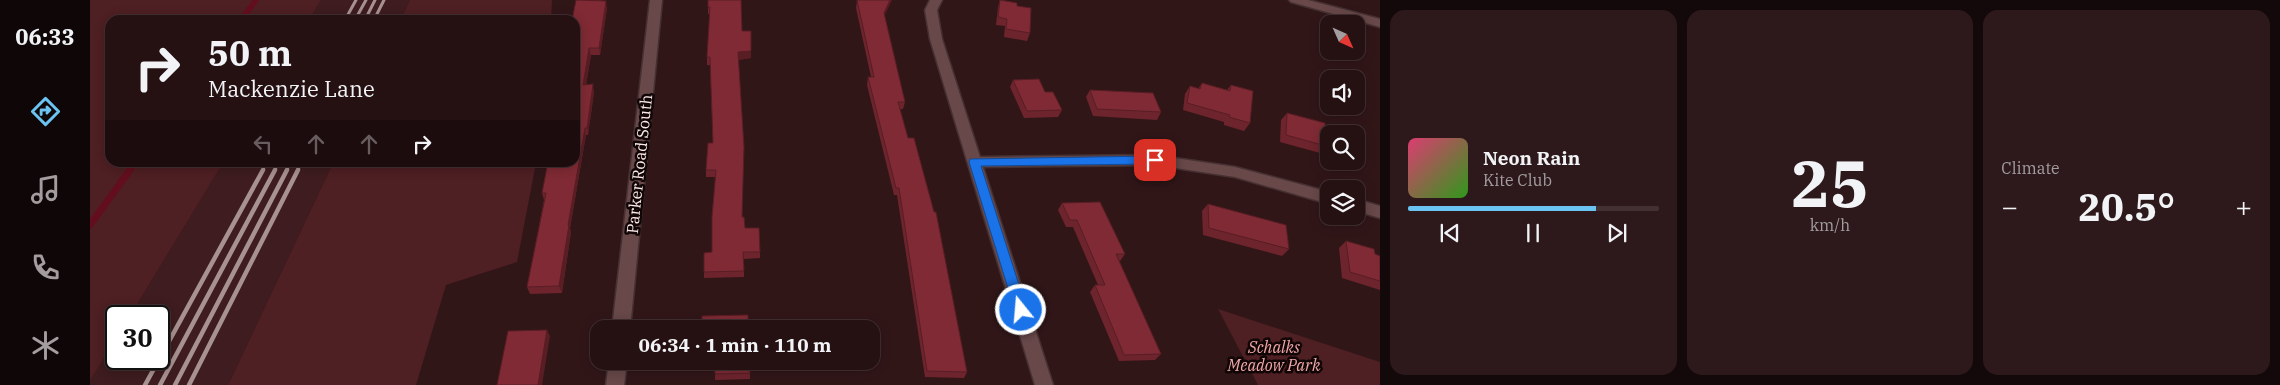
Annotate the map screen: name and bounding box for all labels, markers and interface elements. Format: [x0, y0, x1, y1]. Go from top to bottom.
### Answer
north arrow [1320, 15, 1365, 60]
map controls [1320, 15, 1365, 225]
text: 06:33 [15, 22, 75, 51]
text: 50 m [208, 30, 292, 76]
icon: right [125, 35, 190, 100]
button: sound [1320, 70, 1365, 115]
text: Mackenzie Lane [208, 74, 375, 103]
street label: Parker Road South [622, 93, 656, 235]
icon: directions [28, 94, 63, 129]
button: search [1320, 125, 1365, 170]
icon: left [249, 130, 277, 158]
icon: ahead [302, 130, 330, 158]
icon: ahead [355, 130, 383, 158]
icon: right [408, 130, 436, 158]
pin [1134, 139, 1176, 181]
text: 25 [1791, 140, 1869, 225]
icon: arrive [1141, 146, 1169, 174]
text: Neon Rain [1483, 146, 1580, 170]
text: Climate [2001, 158, 2060, 178]
text: Kite Club [1483, 170, 1552, 190]
icon: music [28, 172, 63, 207]
button: layers [1320, 180, 1365, 225]
text: 20.5° [2078, 182, 2175, 231]
text: − [2001, 188, 2018, 225]
text: + [2235, 188, 2252, 225]
text: km/h [1810, 215, 1850, 235]
icon: previous [1436, 219, 1464, 247]
icon: pause [1519, 219, 1547, 247]
icon: next [1603, 219, 1631, 247]
icon: phone [28, 250, 63, 285]
position arrow [994, 283, 1046, 335]
speed limit sign: 30 [105, 305, 170, 370]
icon: climate [28, 328, 63, 363]
text: 06:34 · 1 min · 110 m [639, 333, 831, 357]
park label: Schalks Meadow Park [1226, 337, 1321, 375]

